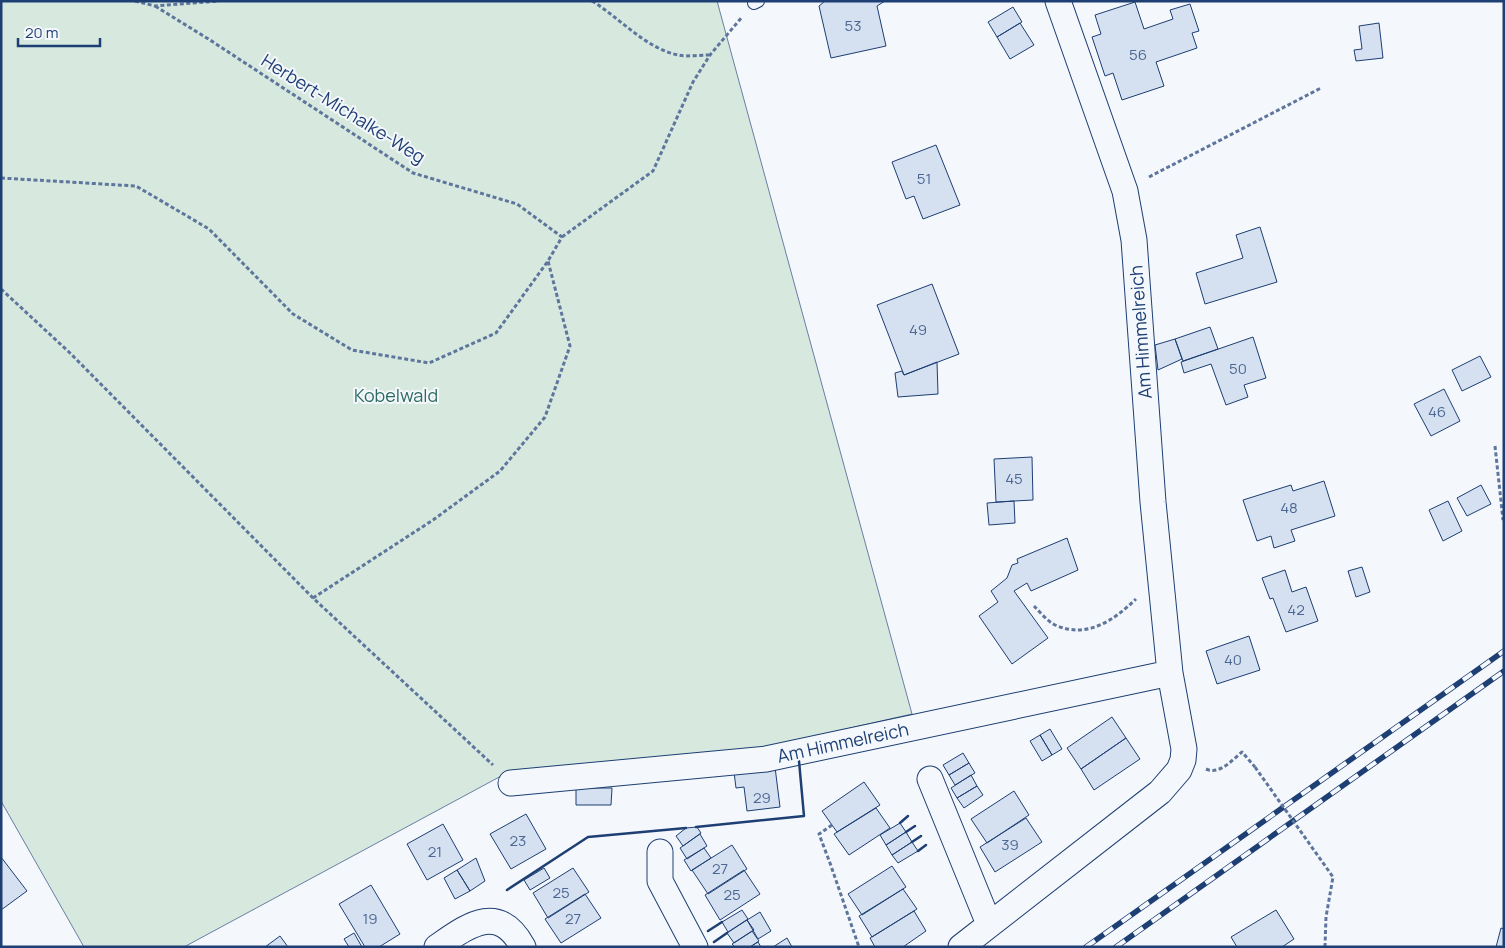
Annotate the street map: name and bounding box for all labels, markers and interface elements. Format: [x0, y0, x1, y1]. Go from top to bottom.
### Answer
scale bar [18, 15, 100, 47]
house number: 53 [845, 15, 861, 36]
text: 20 m [25, 22, 58, 43]
house number: 56 [1129, 44, 1147, 65]
street label: Herbert-Michalke-Weg [257, 48, 430, 168]
house number: 51 [917, 168, 931, 189]
street label: Am Himmelreich [1123, 265, 1157, 400]
house number: 49 [909, 319, 927, 340]
house number: 50 [1229, 358, 1247, 379]
park label: Kobelwald [354, 383, 438, 407]
house number: 46 [1428, 401, 1446, 422]
house number: 45 [1005, 468, 1023, 489]
house number: 48 [1280, 497, 1298, 518]
house number: 42 [1287, 599, 1305, 620]
house number: 40 [1224, 649, 1242, 670]
street label: Am Himmelreich [775, 716, 911, 768]
house number: 29 [753, 787, 771, 808]
house number: 23 [510, 830, 526, 851]
house number: 39 [1001, 834, 1019, 855]
house number: 21 [428, 841, 442, 862]
house number: 27 [712, 858, 728, 879]
house number: 25 [552, 882, 570, 903]
house number: 25 [723, 884, 741, 905]
house number: 19 [362, 908, 378, 929]
house number: 27 [565, 908, 581, 929]

